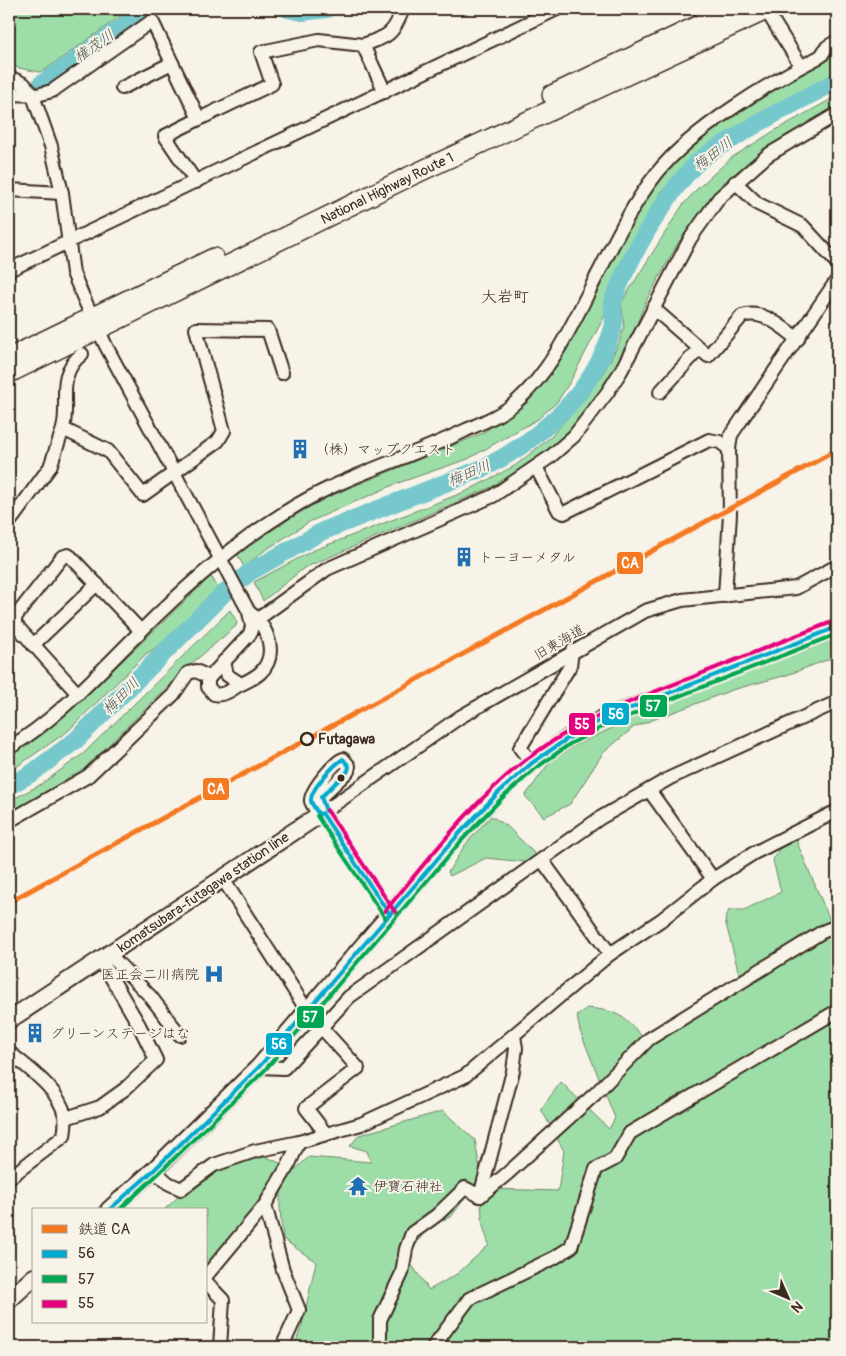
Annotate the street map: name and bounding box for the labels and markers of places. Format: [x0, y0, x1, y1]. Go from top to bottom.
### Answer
building icon: （株）マップクエスト [289, 438, 311, 460]
place label: （株）マップクエスト [315, 441, 456, 458]
building icon: トーヨーメタル [453, 546, 475, 568]
place label: トーヨーメタル [479, 549, 576, 566]
place label: Futagawa [318, 731, 376, 748]
marker: Futagawa [300, 732, 314, 746]
unlabelled marker [336, 773, 346, 783]
hospital icon: 医正会二川病院 [203, 963, 225, 985]
place label: 医正会二川病院 [101, 966, 199, 983]
building icon: グリーンステージはな [24, 1022, 46, 1044]
place label: グリーンステージはな [50, 1025, 190, 1042]
temple icon: 伊寶石神社 [347, 1175, 369, 1197]
place label: 伊寶石神社 [373, 1178, 443, 1195]

